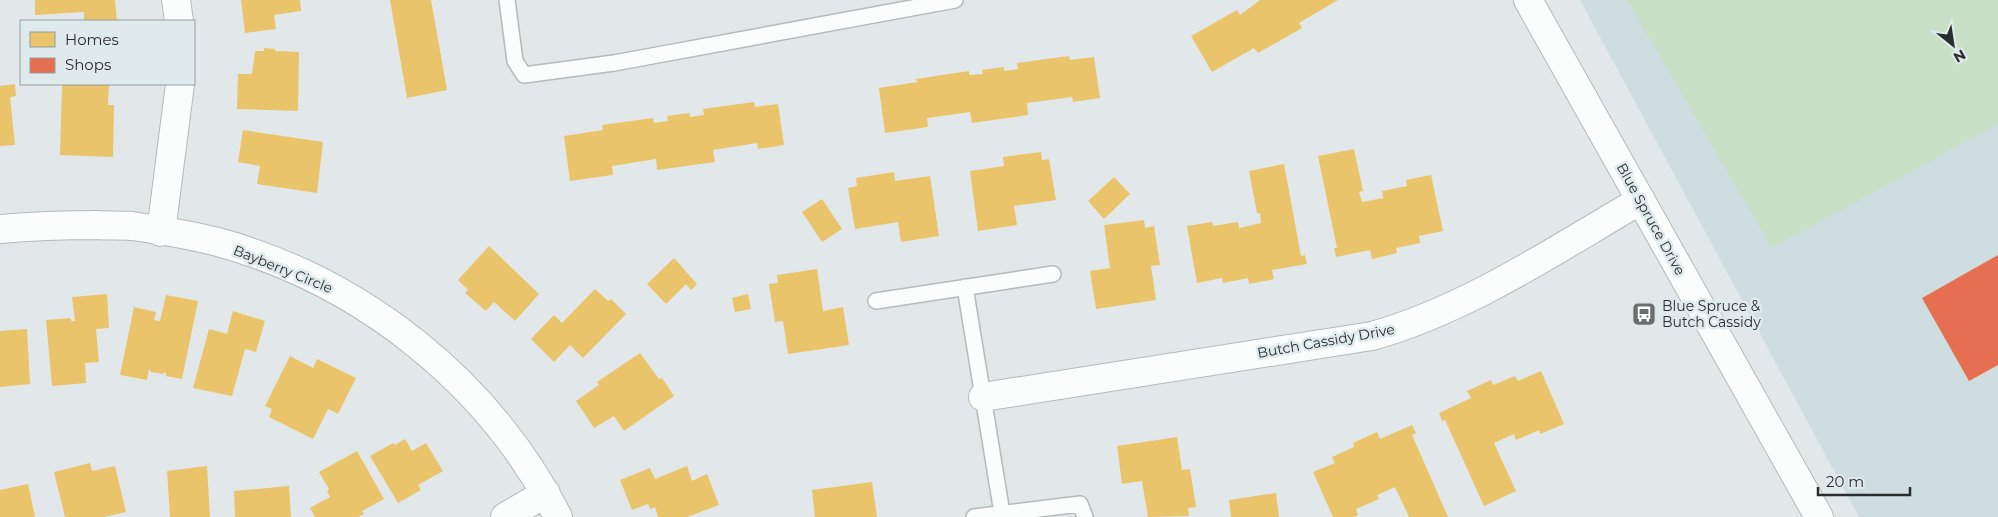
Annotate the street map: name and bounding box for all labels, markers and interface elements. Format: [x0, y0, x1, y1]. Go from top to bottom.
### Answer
legend [20, 20, 195, 85]
north arrow [1928, 20, 1978, 70]
text: Homes [65, 30, 119, 49]
text: N [1950, 46, 1969, 67]
text: Shops [65, 55, 111, 74]
street label: Blue Spruce Drive [1613, 160, 1689, 278]
street label: Bayberry Circle [231, 241, 335, 297]
place label: Blue Spruce & Butch Cassidy [1662, 297, 1761, 331]
bus stop icon: Blue Spruce & Butch Cassidy [1631, 301, 1657, 327]
street label: Butch Cassidy Drive [1256, 320, 1396, 362]
scale bar [1818, 464, 1910, 496]
text: 20 m [1826, 472, 1864, 491]

